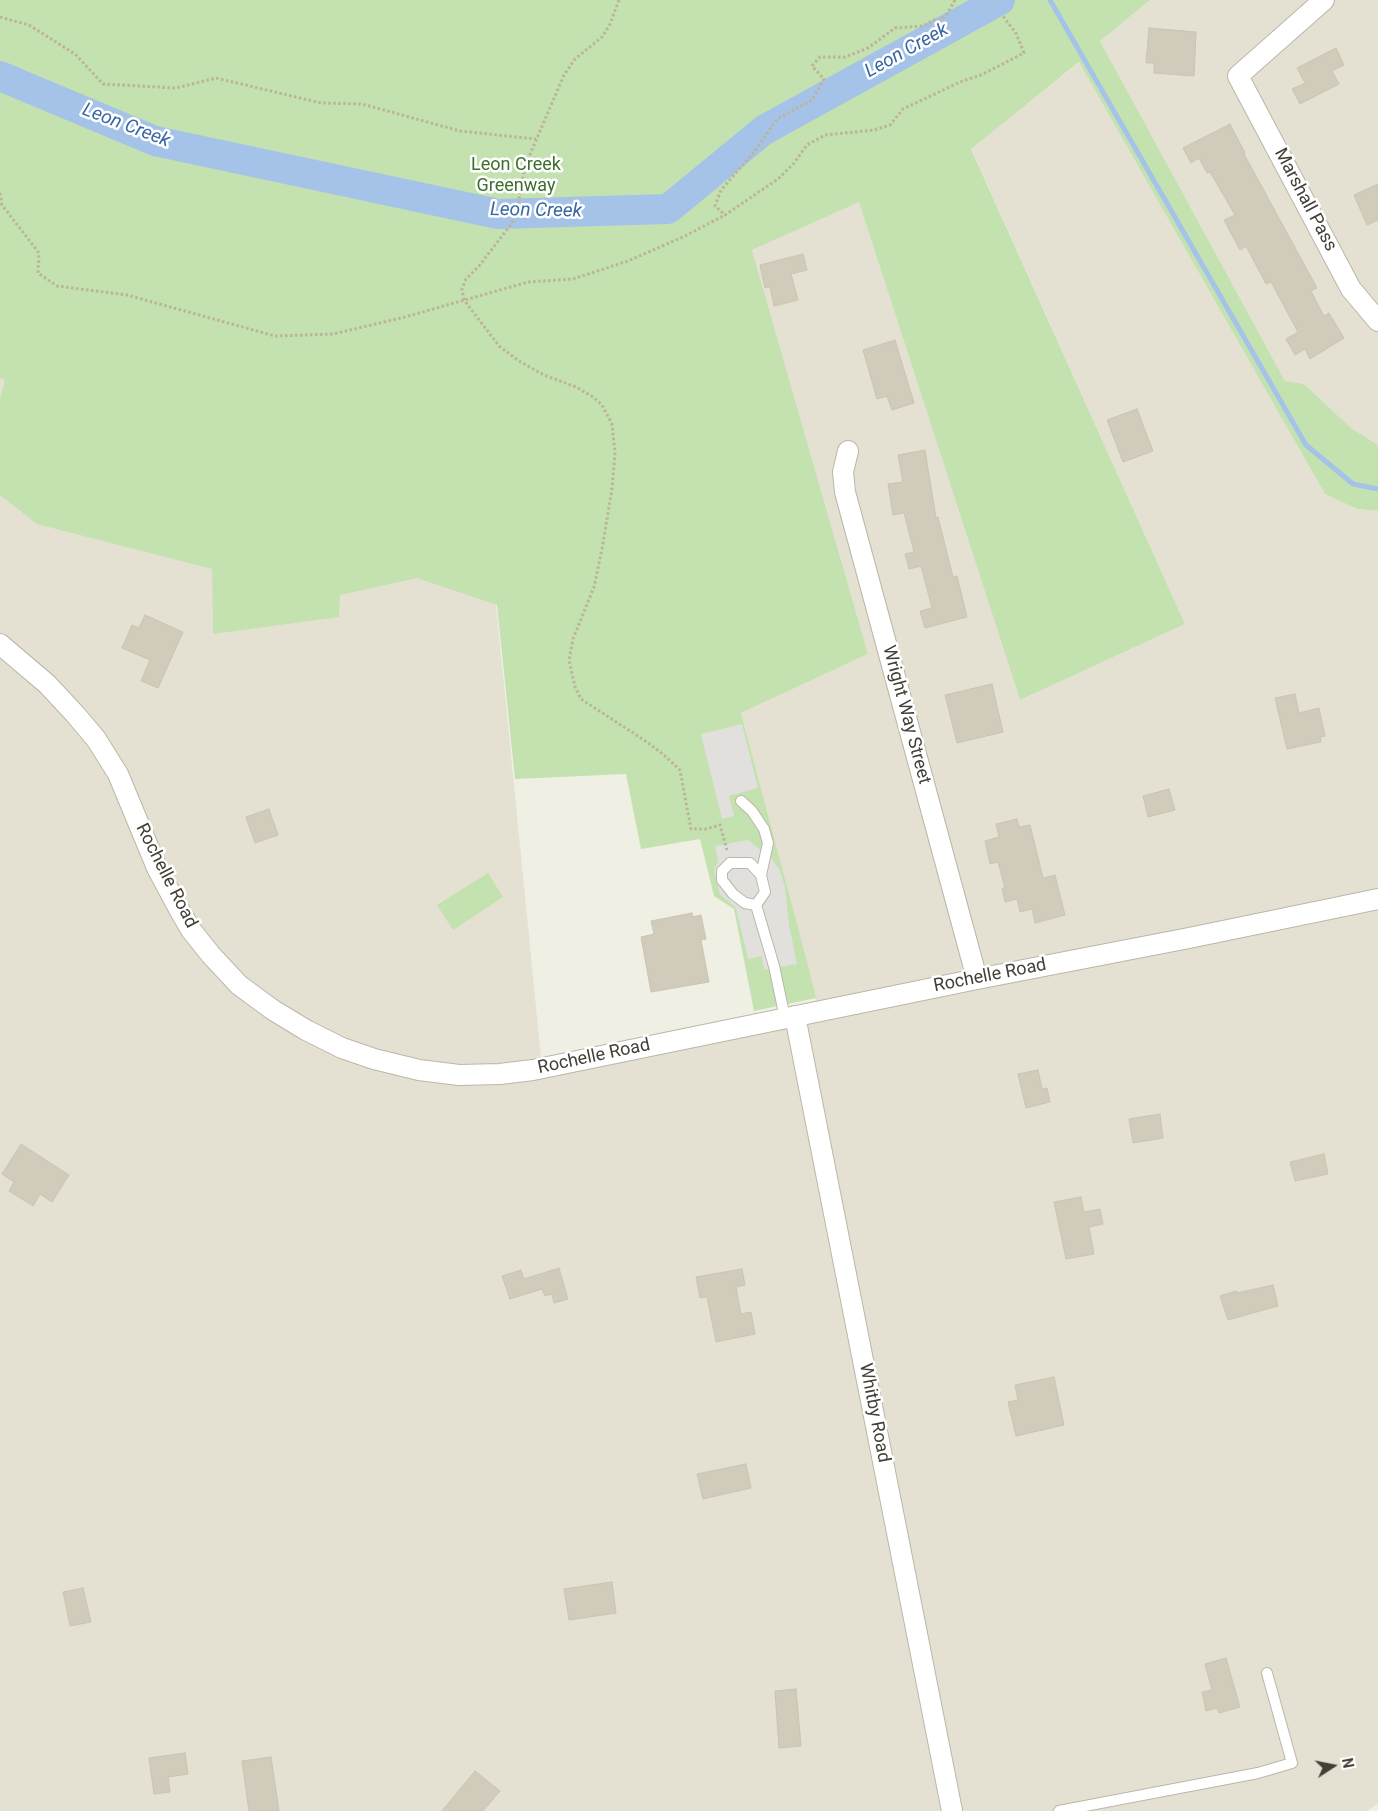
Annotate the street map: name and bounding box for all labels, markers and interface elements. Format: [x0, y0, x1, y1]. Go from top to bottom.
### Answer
water label: Leon Creek [861, 19, 953, 83]
water label: Leon Creek [79, 99, 173, 153]
street label: Marshall Pass [1269, 145, 1341, 255]
park label: Leon Creek Greenway [471, 154, 561, 196]
water label: Leon Creek [490, 199, 582, 223]
street label: Wright Way Street [877, 643, 935, 787]
street label: Rochelle Road [130, 820, 202, 932]
street label: Rochelle Road [932, 954, 1048, 998]
street label: Rochelle Road [536, 1035, 652, 1079]
street label: Whitby Road [854, 1362, 894, 1464]
north arrow [1308, 1741, 1358, 1791]
text: N [1339, 1757, 1357, 1770]

